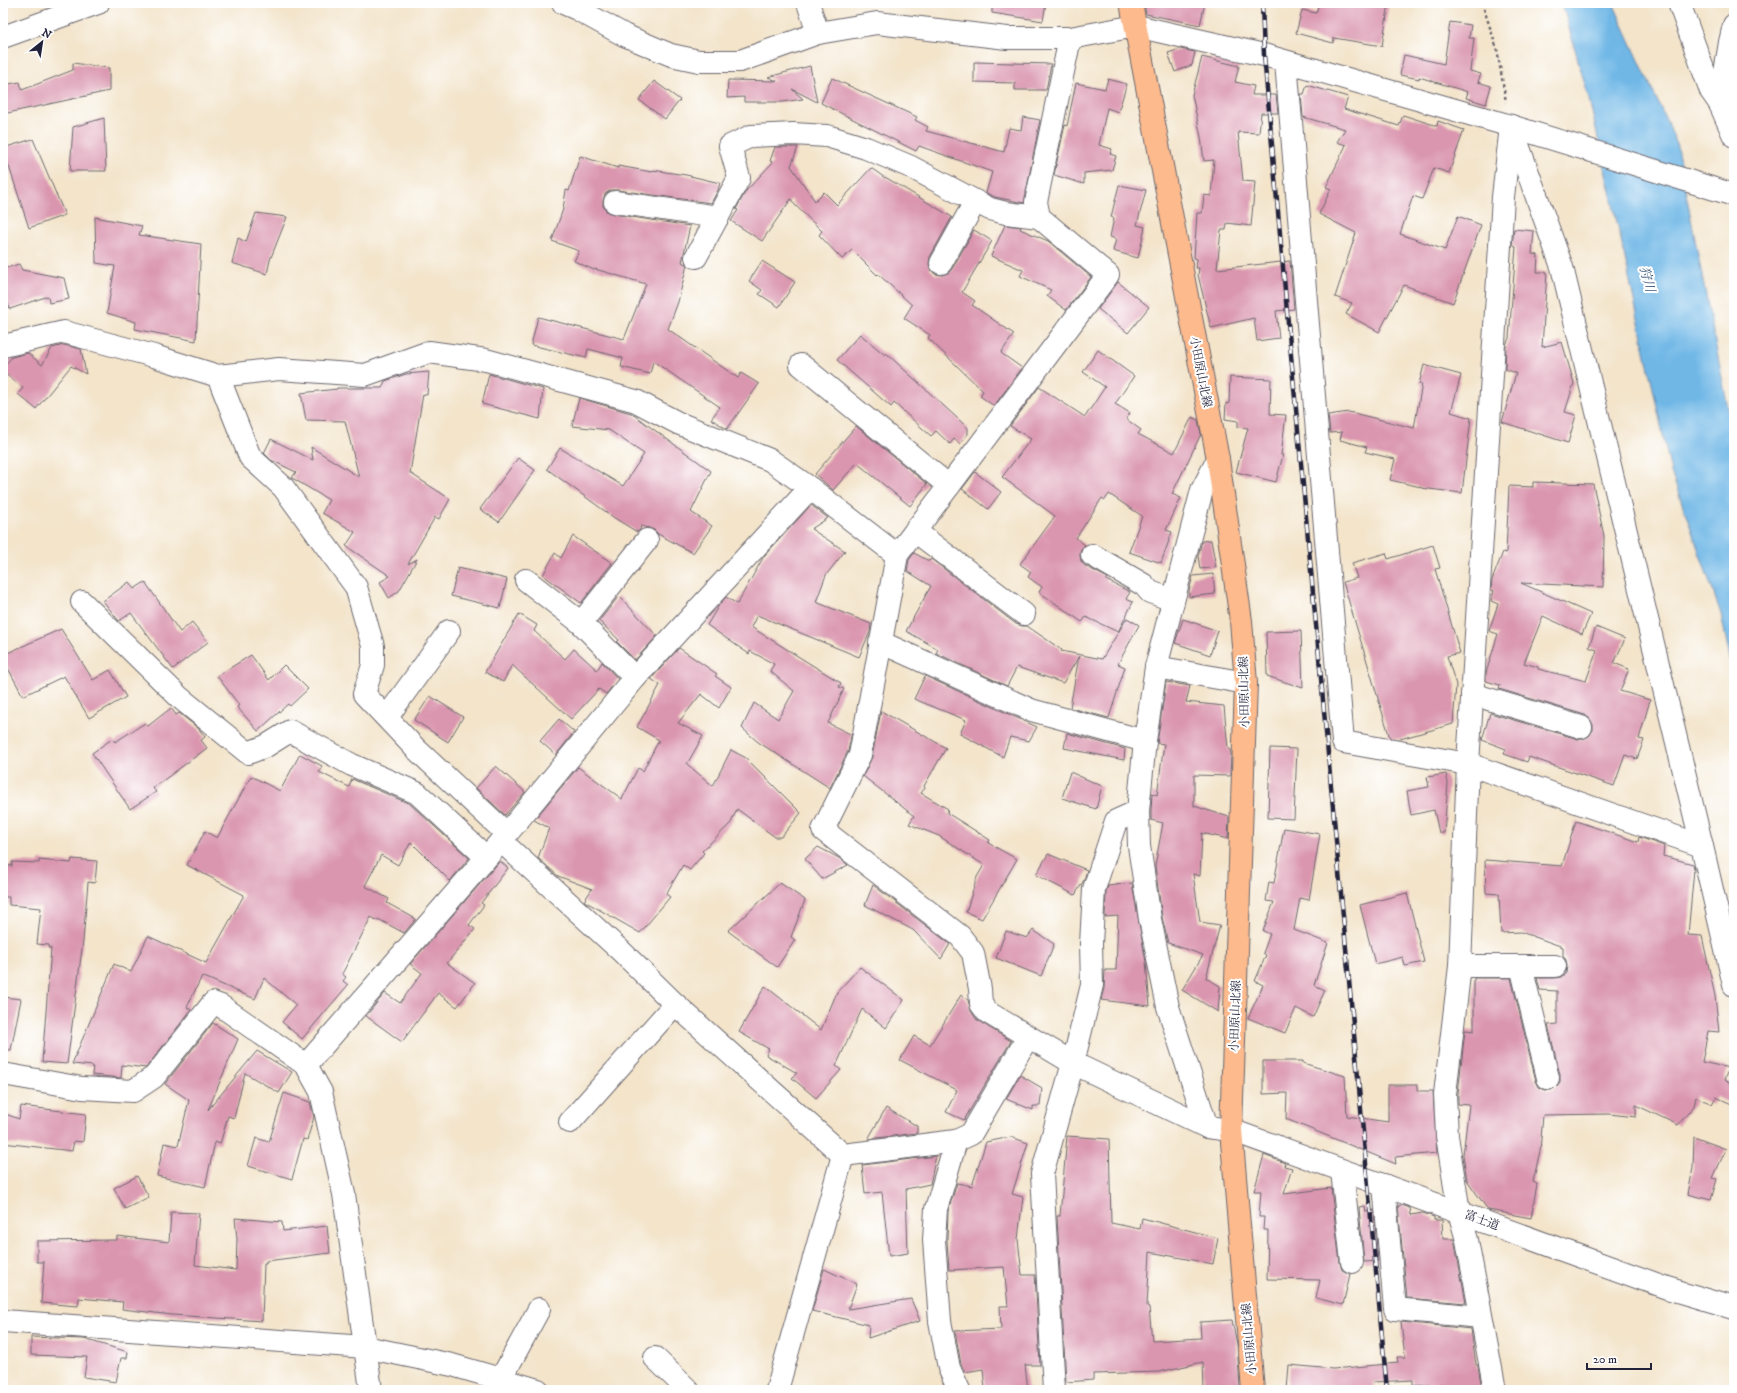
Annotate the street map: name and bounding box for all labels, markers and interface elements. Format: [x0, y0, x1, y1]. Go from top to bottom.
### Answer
north arrow [22, 22, 62, 62]
text: N [39, 26, 54, 43]
water label: 狩川 [1636, 265, 1659, 296]
street label: 小田原山北線 [1186, 335, 1215, 409]
street label: 小田原山北線 [1236, 656, 1253, 728]
street label: 小田原山北線 [1227, 980, 1244, 1052]
street label: 富士道 [1462, 1207, 1501, 1234]
street label: 小田原山北線 [1239, 1302, 1260, 1375]
scale bar [1587, 1345, 1651, 1371]
text: 20 m [1593, 1352, 1617, 1367]

